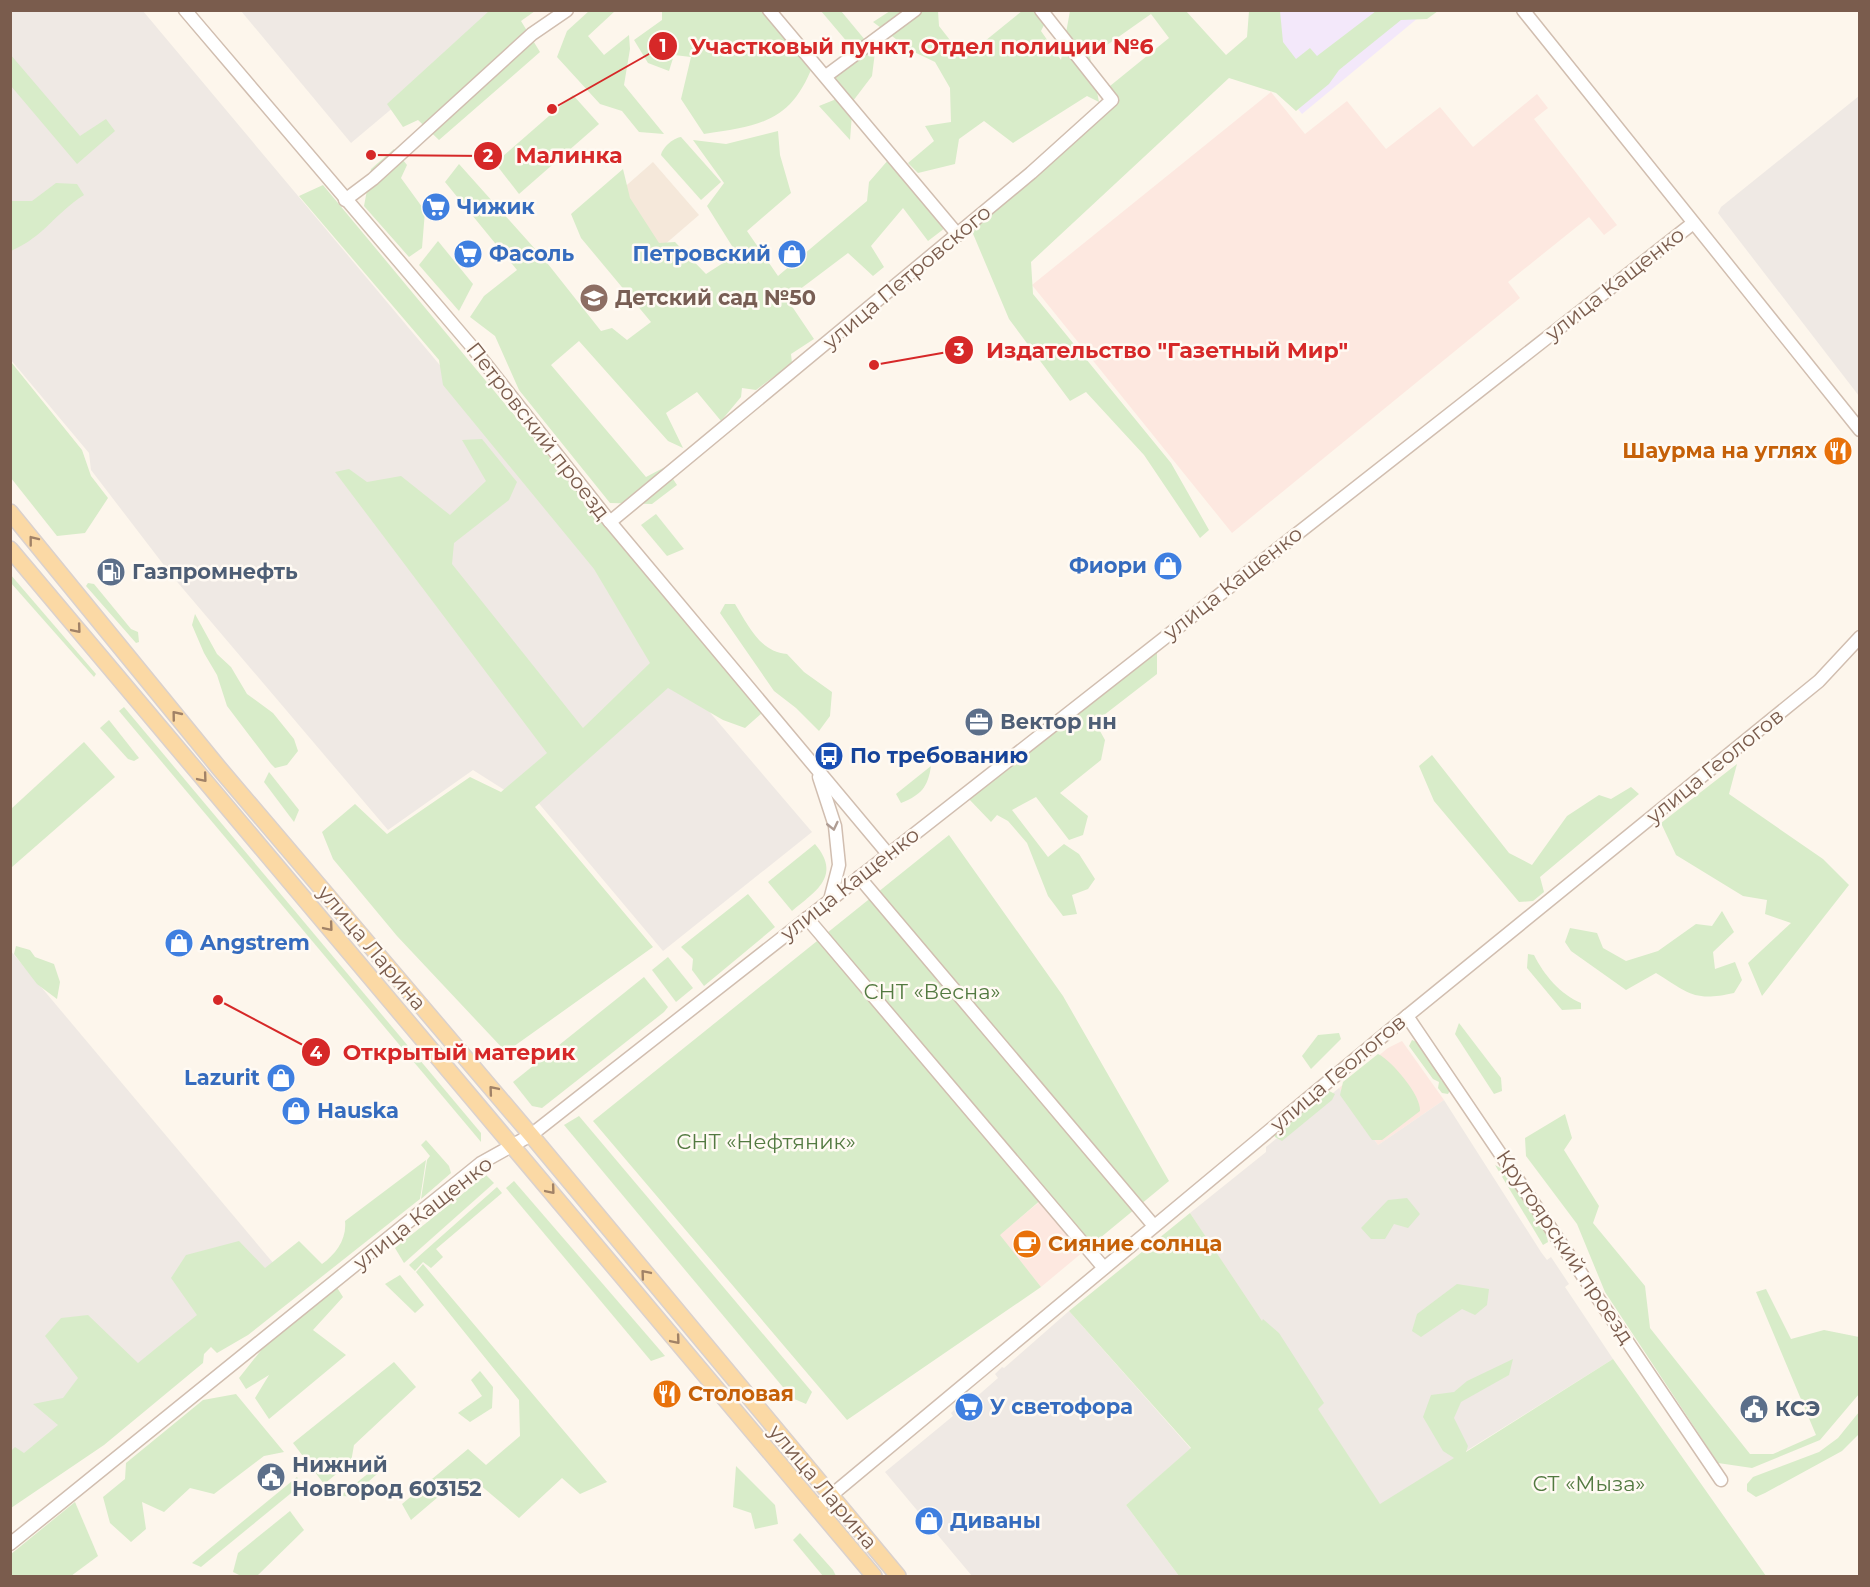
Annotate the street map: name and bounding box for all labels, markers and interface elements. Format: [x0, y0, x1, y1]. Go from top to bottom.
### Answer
callout: Участковый пункт, Отдел полиции №6 [648, 26, 1165, 66]
text: Участковый пункт, Отдел полиции №6 [690, 33, 1154, 60]
text: 1 [659, 35, 667, 57]
callout: Малинка [473, 136, 634, 176]
text: Малинка [515, 142, 623, 169]
text: 2 [483, 145, 494, 167]
supermarket icon: Чижик [420, 191, 452, 223]
place label: Чижик [457, 194, 535, 219]
street label: улица Петровского [817, 199, 996, 355]
street label: улица Кащенко [1539, 222, 1689, 346]
supermarket icon: Фасоль [452, 238, 484, 270]
shop icon: Петровский [776, 238, 808, 270]
place label: Фасоль [489, 241, 574, 266]
place label: Петровский [632, 241, 771, 266]
school or university icon: Детский сад №50 [578, 282, 610, 314]
place label: Детский сад №50 [615, 285, 816, 310]
callout: Издательство "Газетный Мир" [944, 330, 1360, 370]
street label: Петровский проезд [461, 337, 616, 524]
text: Издательство "Газетный Мир" [986, 337, 1348, 364]
text: 3 [953, 339, 965, 361]
restaurant icon: Шаурма на углях [1822, 435, 1854, 467]
place label: Шаурма на углях [1622, 438, 1818, 463]
street label: улица Кащенко [1157, 521, 1307, 645]
one-way arrow [29, 536, 40, 547]
shop icon: Фиори [1152, 550, 1184, 582]
place label: Фиори [1069, 553, 1147, 578]
fuel station icon: Газпромнефть [95, 556, 127, 588]
place label: Газпромнефть [132, 559, 298, 584]
one-way arrow [70, 622, 81, 633]
street label: улица Геологов [1640, 703, 1788, 829]
office icon: Вектор нн [963, 706, 995, 738]
place label: Вектор нн [1000, 709, 1117, 734]
one-way arrow [172, 711, 183, 722]
bus stop icon: По требованию [813, 740, 845, 772]
place label: По требованию [850, 743, 1028, 768]
one-way arrow [195, 772, 206, 783]
one-way arrow [826, 820, 839, 830]
street label: улица Кащенко [774, 822, 924, 946]
street label: улица Ларина [312, 879, 432, 1015]
one-way arrow [321, 920, 332, 931]
shop icon: Angstrem [163, 927, 195, 959]
place label: Angstrem [199, 930, 310, 955]
park label: СНТ «Весна» [863, 979, 1001, 1004]
street label: улица Геологов [1264, 1009, 1410, 1137]
callout: Открытый материк [301, 1032, 588, 1072]
text: Открытый материк [343, 1039, 576, 1066]
text: 4 [310, 1042, 323, 1064]
shop icon: Lazurit [265, 1062, 297, 1094]
place label: Lazurit [184, 1065, 260, 1090]
one-way arrow [489, 1086, 500, 1097]
shop icon: Hauska [280, 1095, 312, 1127]
place label: Hauska [317, 1098, 399, 1123]
park label: СНТ «Нефтяник» [676, 1129, 856, 1154]
street label: Крутоярский проезд [1491, 1145, 1640, 1348]
street label: улица Кащенко [347, 1151, 497, 1275]
one-way arrow [543, 1183, 554, 1194]
cafe icon: Сияние солнца [1011, 1228, 1043, 1260]
place label: Сияние солнца [1048, 1231, 1222, 1256]
one-way arrow [641, 1269, 652, 1280]
one-way arrow [669, 1333, 680, 1344]
restaurant icon: Столовая [651, 1378, 683, 1410]
place label: Столовая [688, 1381, 794, 1406]
supermarket icon: У светофора [953, 1391, 985, 1423]
public building icon: КСЭ [1738, 1393, 1770, 1425]
place label: У светофора [990, 1394, 1133, 1419]
place label: КСЭ [1775, 1396, 1820, 1421]
street label: улица Ларина [763, 1418, 883, 1554]
place label: Нижний Новгород 603152 [292, 1452, 482, 1501]
public building icon: Нижний Новгород 603152 [255, 1461, 287, 1493]
park label: СТ «Мыза» [1533, 1471, 1645, 1496]
shop icon: Диваны [913, 1505, 945, 1537]
place label: Диваны [950, 1508, 1041, 1533]

